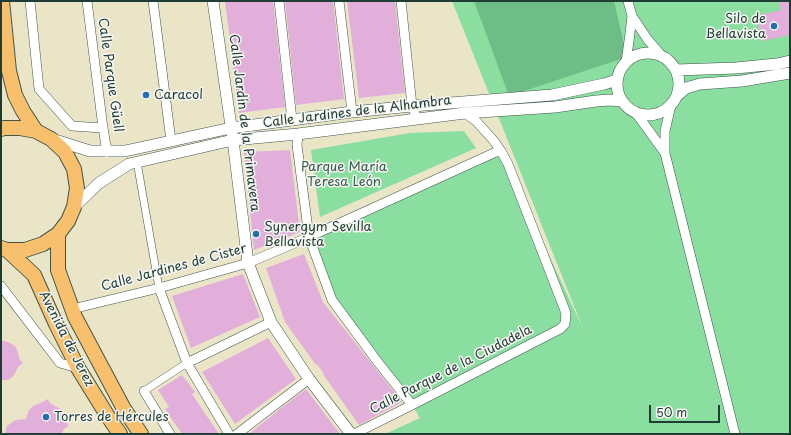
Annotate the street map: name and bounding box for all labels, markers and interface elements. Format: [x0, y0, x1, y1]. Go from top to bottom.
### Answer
place label: Silo de Bellavista [706, 11, 766, 42]
street label: Calle Parque Güell [94, 17, 126, 133]
marker: Silo de Bellavista [769, 21, 779, 31]
street label: Calle Jardín de la Primavera [225, 33, 263, 213]
place label: Caracol [154, 87, 203, 103]
marker: Caracol [141, 90, 151, 100]
street label: Calle Jardines de la Alhambra [262, 93, 452, 131]
park label: Parque María Teresa León [301, 159, 387, 190]
place label: Synergym Sevilla Bellavista [264, 219, 372, 250]
marker: Synergym Sevilla Bellavista [251, 229, 261, 239]
street label: Calle Jardines de Cister [100, 241, 248, 295]
street label: Avenida de Jerez [35, 289, 97, 389]
street label: Calle Parque de la Ciudadela [367, 322, 535, 418]
scale bar [651, 397, 722, 423]
text: 50 m [656, 403, 687, 421]
place label: Torres de Hércules [54, 409, 169, 425]
marker: Torres de Hércules [41, 412, 51, 422]

